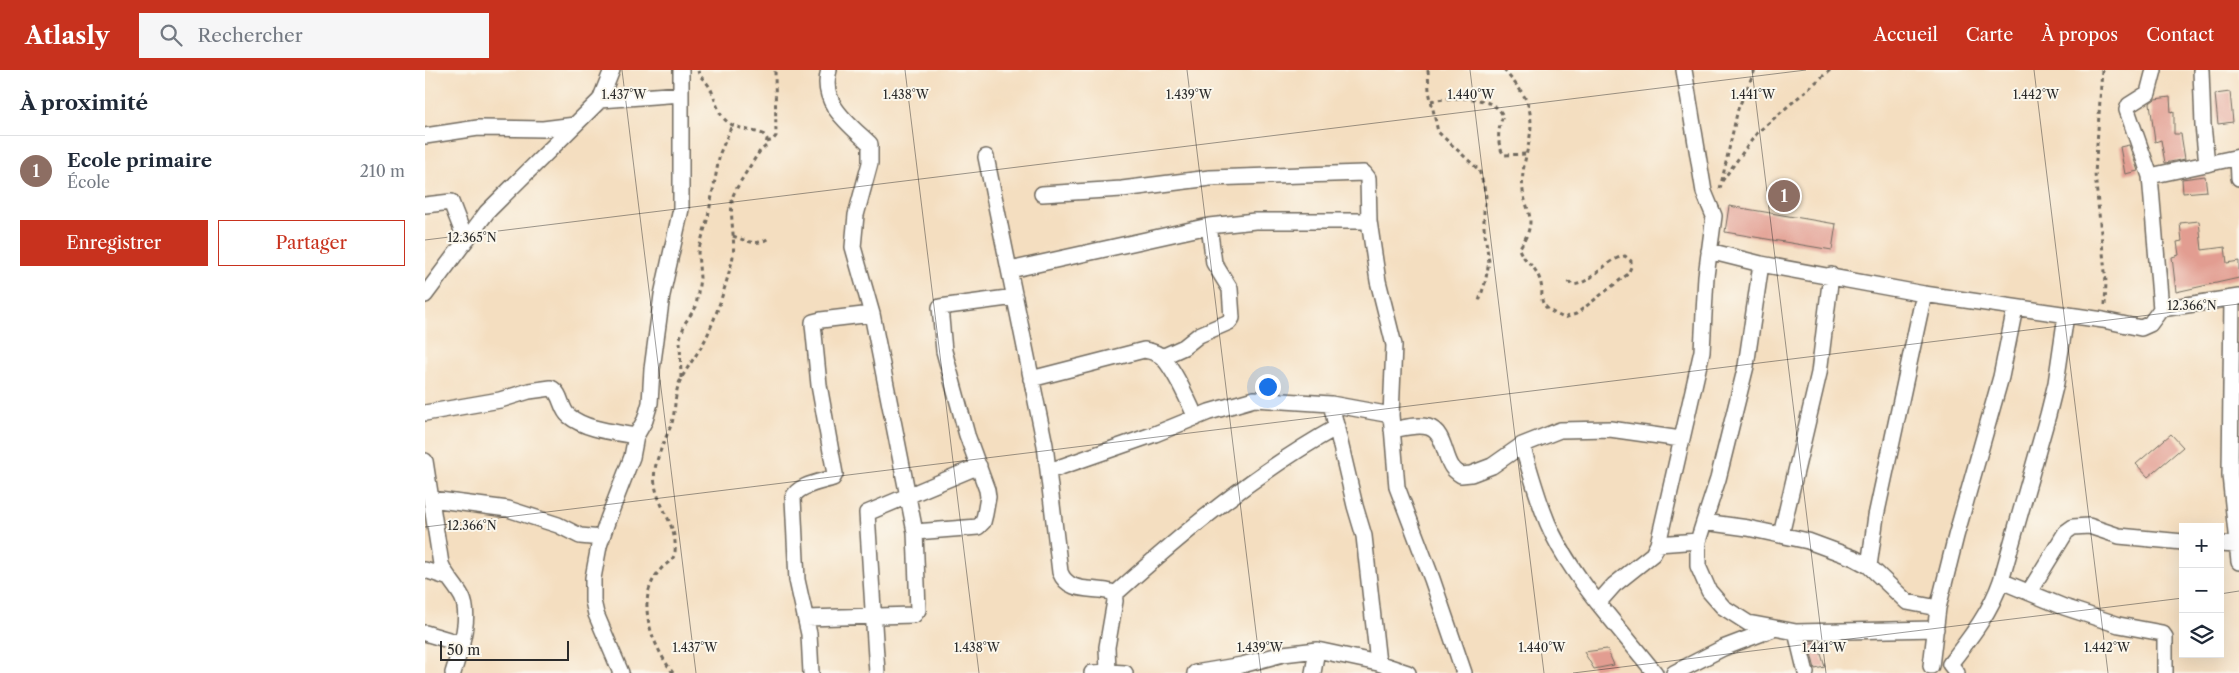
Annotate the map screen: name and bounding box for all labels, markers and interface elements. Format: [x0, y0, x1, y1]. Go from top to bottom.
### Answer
search box [139, 13, 489, 58]
text: Atlasly [25, 21, 109, 50]
icon: search [157, 21, 185, 49]
text: Rechercher [197, 24, 303, 47]
text: Accueil [1874, 24, 1938, 46]
text: Carte [1966, 24, 2013, 46]
text: À propos [2041, 24, 2118, 46]
text: Contact [2146, 24, 2214, 46]
text: 1.437°W [602, 87, 647, 102]
text: 1.438°W [883, 87, 930, 102]
text: 1.439°W [1166, 87, 1213, 102]
text: 1.440°W [1448, 87, 1495, 102]
text: 1.441°W [1731, 87, 1776, 102]
text: 1.442°W [2013, 87, 2060, 102]
text: À proximité [20, 90, 148, 115]
text: Ecole primaire [67, 149, 212, 172]
text: 1 [32, 161, 40, 181]
text: 210 m [360, 161, 405, 181]
text: École [67, 172, 110, 192]
pin: 1 [1768, 177, 1800, 215]
button: Enregistrer [20, 220, 208, 266]
button: Partager [218, 220, 405, 266]
text: 12.365°N [447, 230, 497, 245]
text: 12.366°N [2167, 298, 2217, 313]
your location [1255, 374, 1281, 400]
text: 12.366°N [447, 518, 497, 533]
map controls [2179, 523, 2224, 658]
button: + [2179, 523, 2224, 568]
button: − [2179, 568, 2224, 613]
button: layers [2179, 613, 2224, 658]
scale bar [440, 638, 569, 661]
text: 1.437°W [673, 640, 718, 655]
text: 1.438°W [954, 640, 1001, 655]
text: 1.439°W [1237, 640, 1284, 655]
text: 1.440°W [1519, 640, 1566, 655]
text: 1.441°W [1802, 640, 1847, 655]
text: 1.442°W [2084, 640, 2131, 655]
text: 50 m [447, 641, 480, 659]

